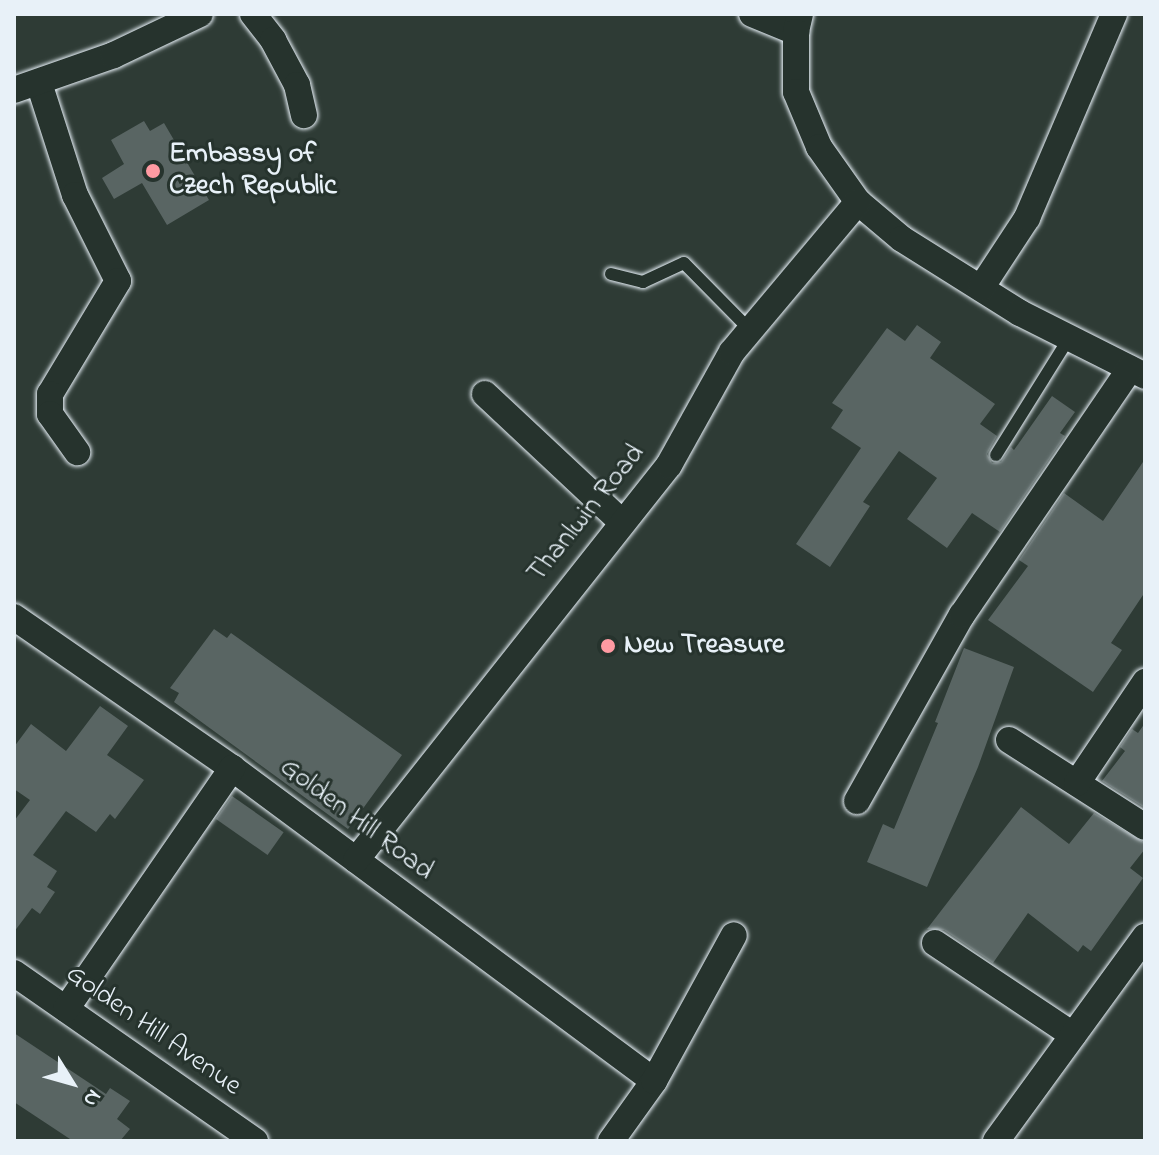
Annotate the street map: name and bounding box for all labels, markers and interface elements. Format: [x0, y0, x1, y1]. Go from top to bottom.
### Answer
place label: Embassy of Czech Republic [169, 138, 337, 204]
marker: Embassy of Czech Republic [144, 162, 162, 180]
street label: Thanlwin Road [521, 438, 653, 590]
place label: New Treasure [624, 629, 785, 663]
marker: New Treasure [599, 637, 617, 655]
street label: Golden Hill Road [273, 751, 439, 889]
street label: Golden Hill Avenue [59, 958, 247, 1104]
north arrow [32, 1043, 112, 1123]
text: N [74, 1082, 108, 1113]

